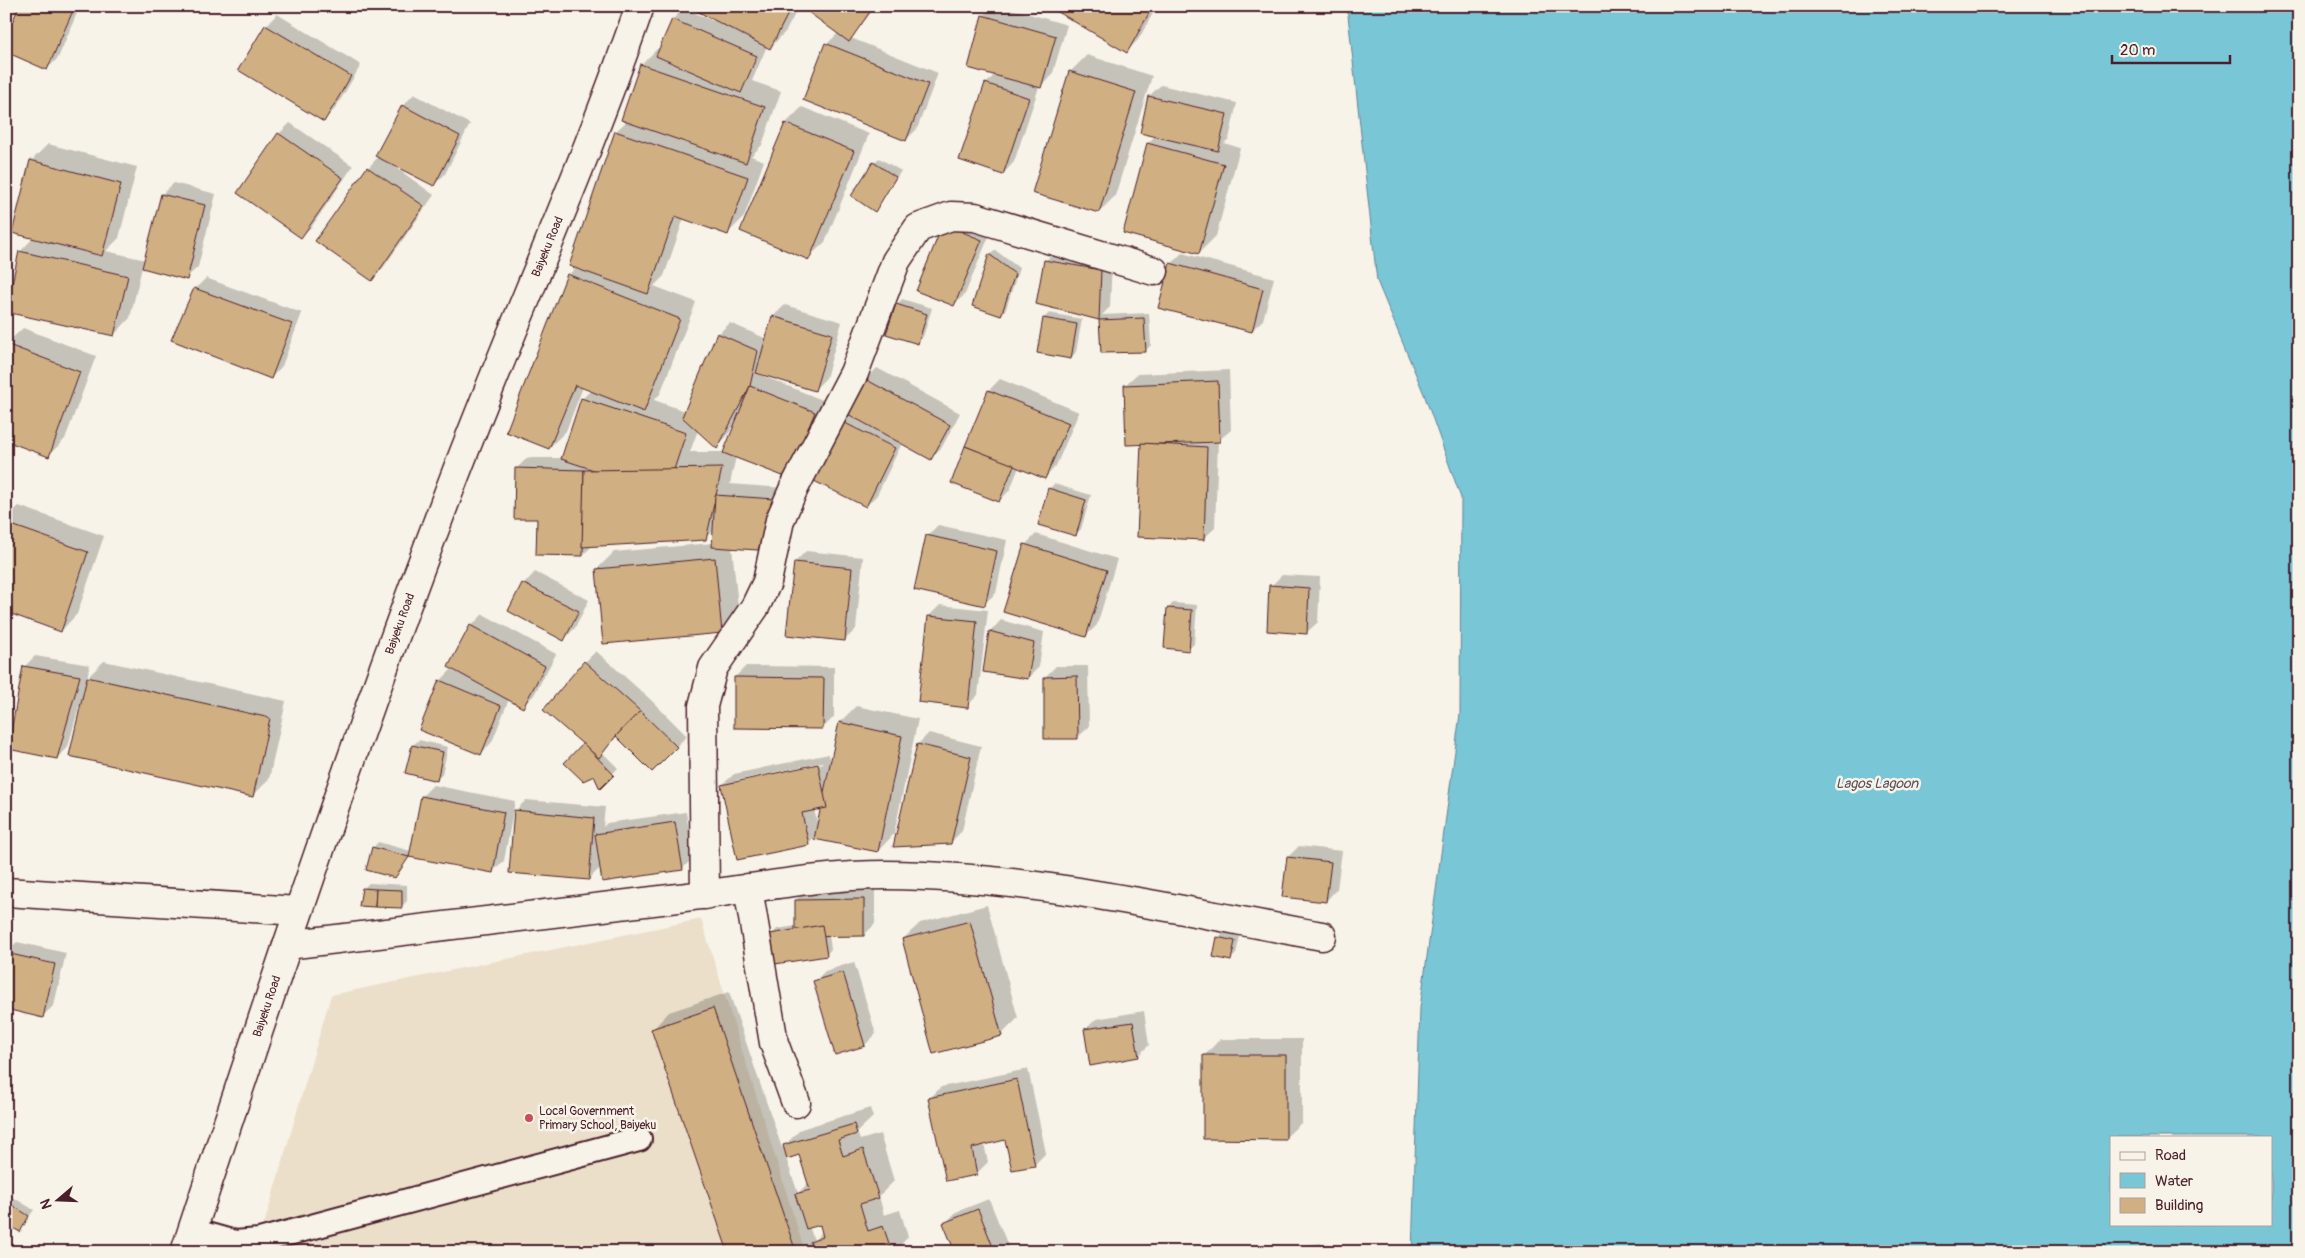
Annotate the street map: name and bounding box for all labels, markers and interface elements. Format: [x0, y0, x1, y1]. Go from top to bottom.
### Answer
scale bar [2112, 32, 2230, 64]
text: 20 m [2120, 41, 2155, 60]
street label: Baiyeku Road [529, 214, 567, 279]
street label: Baiyeku Road [382, 591, 418, 657]
water label: Lagos Lagoon [1836, 775, 1919, 792]
street label: Baiyeku Road [250, 974, 285, 1039]
place label: Local Government Primary School, Baiyeku [539, 1104, 656, 1133]
marker: Local Government Primary School, Baiyeku [523, 1112, 535, 1124]
legend [2110, 1136, 2272, 1226]
text: Road [2155, 1146, 2186, 1165]
text: Water [2155, 1172, 2194, 1191]
north arrow [32, 1176, 82, 1226]
text: Building [2155, 1196, 2203, 1215]
text: N [37, 1197, 56, 1211]

